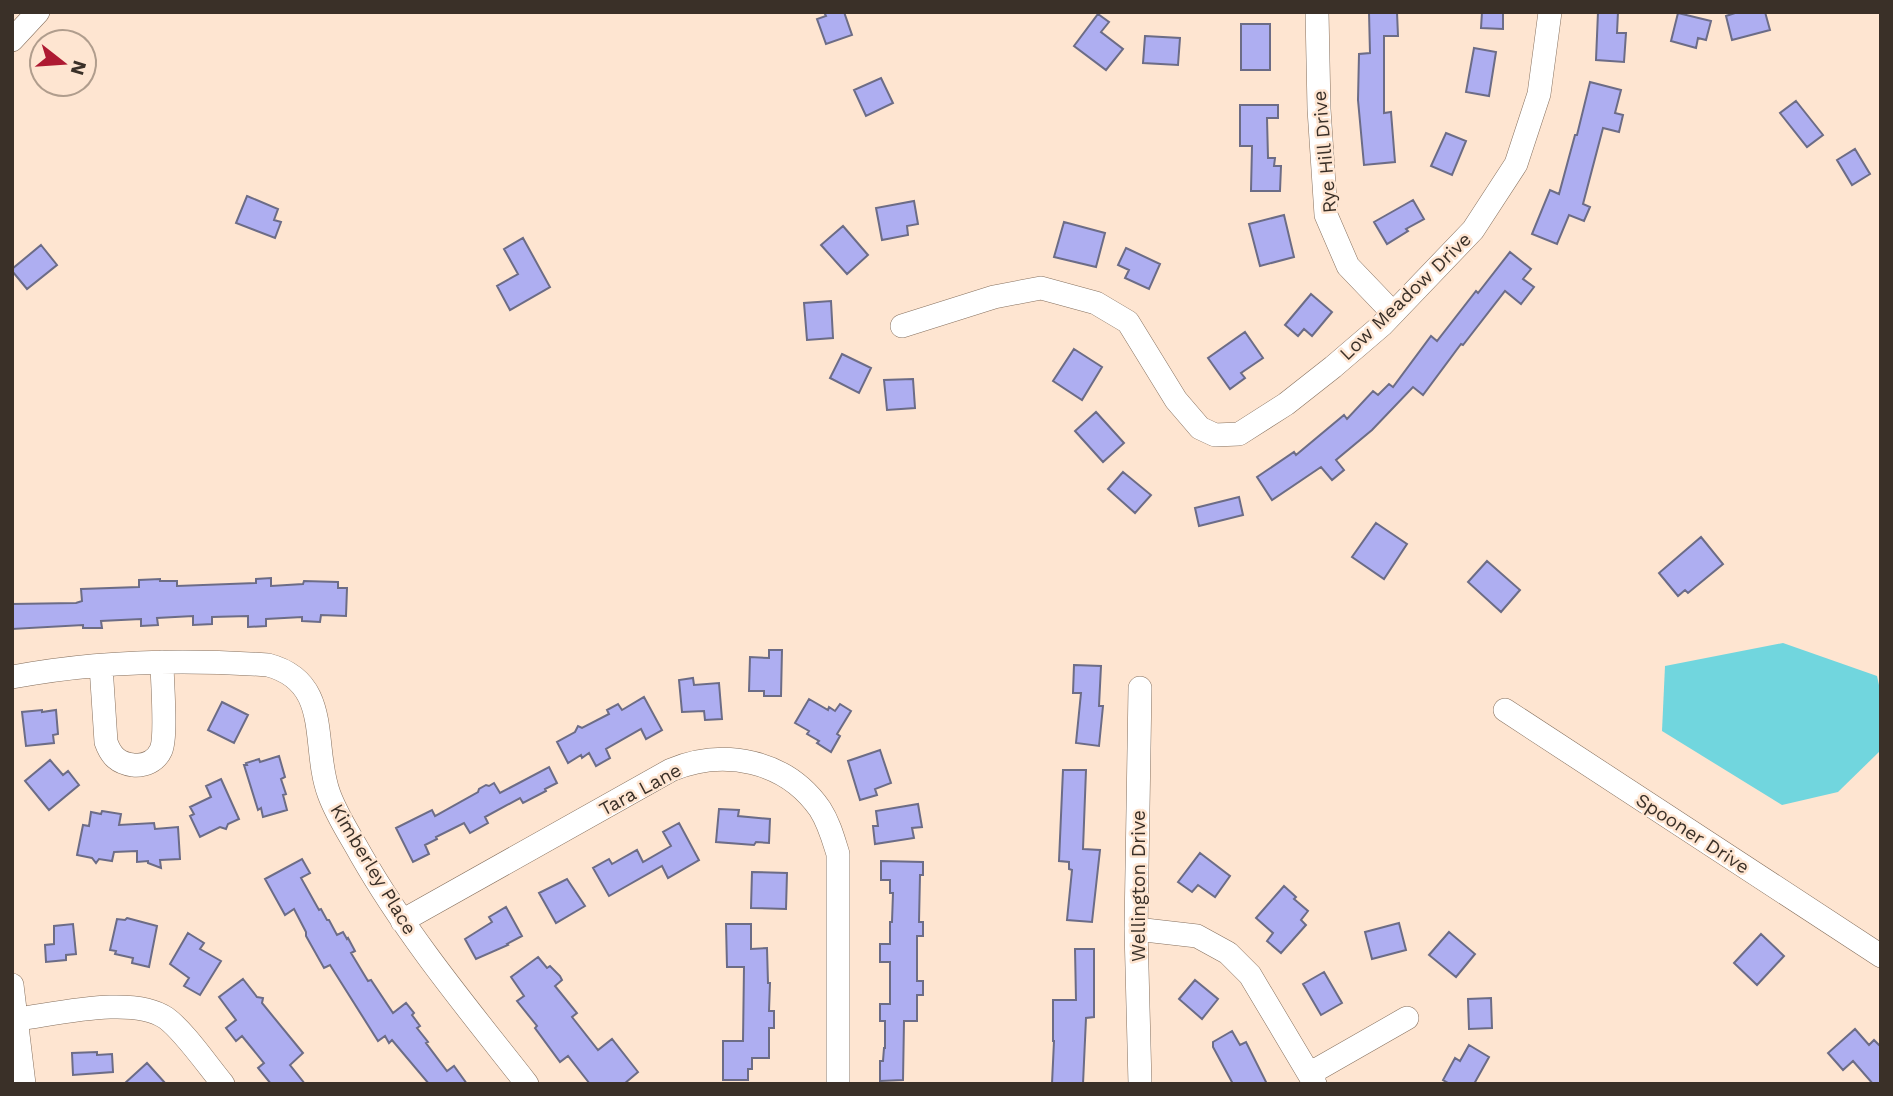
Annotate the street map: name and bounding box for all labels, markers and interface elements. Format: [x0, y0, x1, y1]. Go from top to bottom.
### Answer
north arrow [28, 28, 98, 98]
text: N [66, 58, 92, 78]
street label: Rye Hill Drive [1308, 90, 1341, 214]
street label: Low Meadow Drive [1335, 228, 1476, 365]
street label: Tara Lane [595, 758, 685, 821]
street label: Spooner Drive [1632, 788, 1754, 879]
street label: Kimberley Place [326, 800, 422, 939]
street label: Wellington Drive [1127, 810, 1150, 962]

